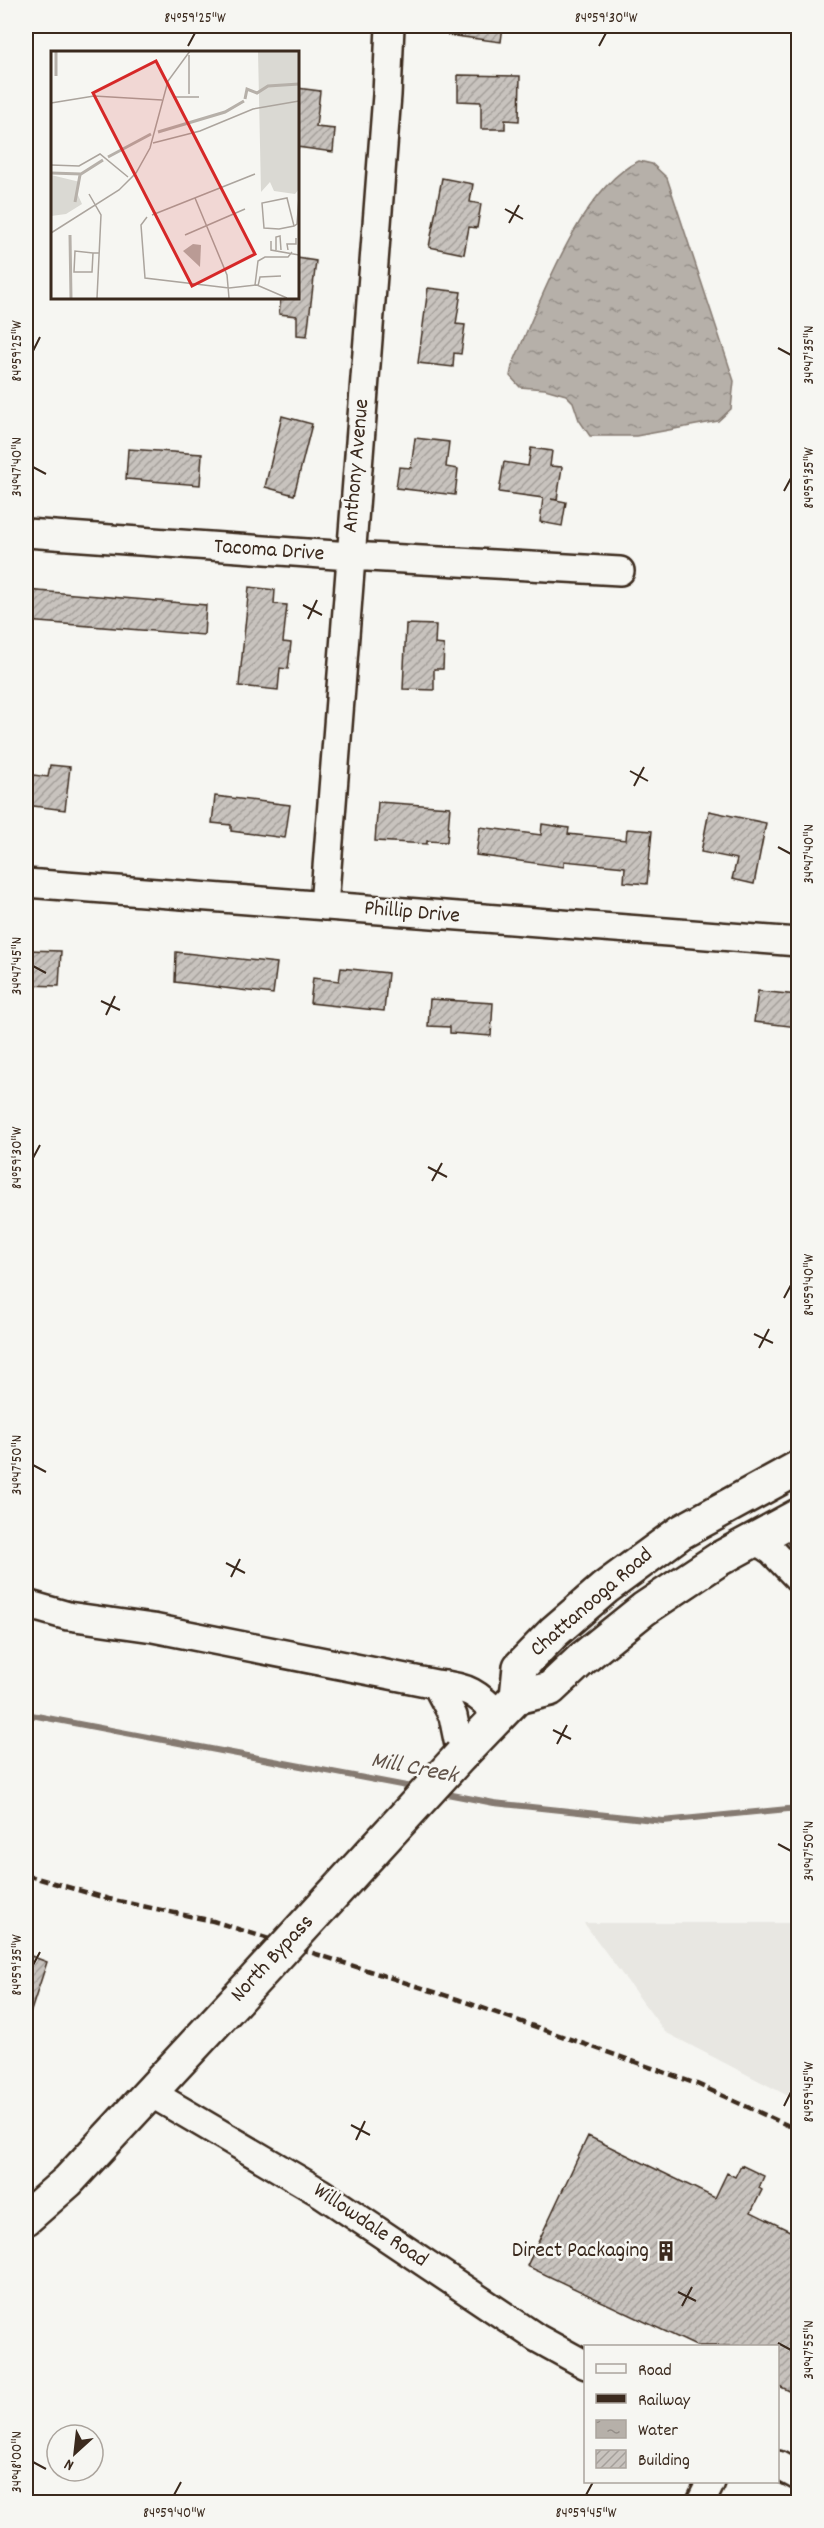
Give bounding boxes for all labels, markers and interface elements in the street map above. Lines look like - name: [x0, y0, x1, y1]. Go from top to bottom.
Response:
- text: 84°59'25"W: [164, 8, 226, 30]
- text: 84°59'30"W: [575, 8, 638, 30]
- inset map: [51, 51, 298, 298]
- text: 84°59'25"W: [7, 320, 29, 382]
- text: 34°47'35"N: [799, 326, 821, 384]
- street label: Anthony Avenue: [336, 398, 378, 534]
- text: 34°47'40"N: [7, 437, 29, 497]
- text: 84°59'35"W: [799, 447, 821, 509]
- street label: Tacoma Drive: [213, 532, 325, 570]
- text: 34°47'40"N: [799, 824, 821, 884]
- street label: Phillip Drive: [363, 893, 461, 933]
- text: 34°47'45"N: [7, 937, 29, 995]
- text: 84°59'30"W: [7, 1126, 29, 1189]
- text: 84°59'40"W: [799, 1254, 821, 1316]
- text: 34°47'50"N: [7, 1435, 29, 1495]
- street label: Chattanooga Road: [524, 1541, 660, 1665]
- water label: Mill Creek: [368, 1744, 462, 1794]
- text: 34°47'50"N: [799, 1821, 821, 1881]
- street label: North Bypass: [224, 1908, 322, 2010]
- text: 84°59'35"W: [7, 1934, 29, 1996]
- text: 84°59'45"W: [799, 2061, 821, 2122]
- street label: Willowdale Road: [306, 2176, 434, 2276]
- place label: Direct Packaging: [512, 2236, 649, 2267]
- building icon: Direct Packaging: [654, 2239, 678, 2263]
- text: 34°47'55"N: [799, 2320, 821, 2380]
- legend: [584, 2345, 779, 2483]
- text: Road: [638, 2359, 672, 2384]
- text: Railway: [638, 2389, 691, 2414]
- text: Water: [638, 2419, 678, 2444]
- north arrow: [45, 2423, 105, 2483]
- text: 34°48'00"N: [7, 2431, 29, 2493]
- text: Building: [638, 2449, 690, 2474]
- text: N: [60, 2452, 78, 2476]
- text: 84°59'40"W: [143, 2503, 205, 2525]
- text: 84°59'45"W: [556, 2503, 617, 2525]

